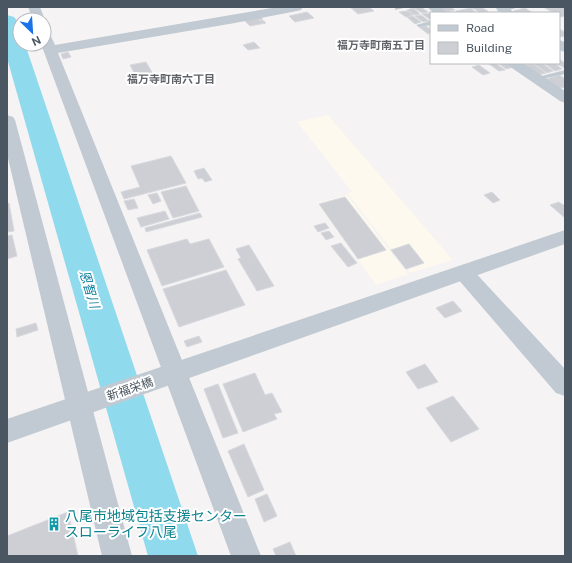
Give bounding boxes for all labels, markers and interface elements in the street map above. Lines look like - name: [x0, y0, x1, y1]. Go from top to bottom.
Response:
- north arrow: [12, 12, 52, 52]
- legend: [430, 12, 560, 64]
- text: Road: [466, 21, 494, 35]
- text: N: [30, 34, 43, 48]
- district label: 福万寺町南五丁目: [337, 39, 425, 51]
- text: Building: [466, 41, 512, 55]
- district label: 福万寺町南六丁目: [127, 73, 215, 85]
- water label: 恩智川: [77, 268, 103, 312]
- street label: 新福栄橋: [105, 375, 155, 403]
- place label: 八尾市地域包括支援センター スローライフ八尾: [65, 508, 247, 540]
- building icon: 八尾市地域包括支援センター スローライフ八尾: [46, 516, 62, 532]

